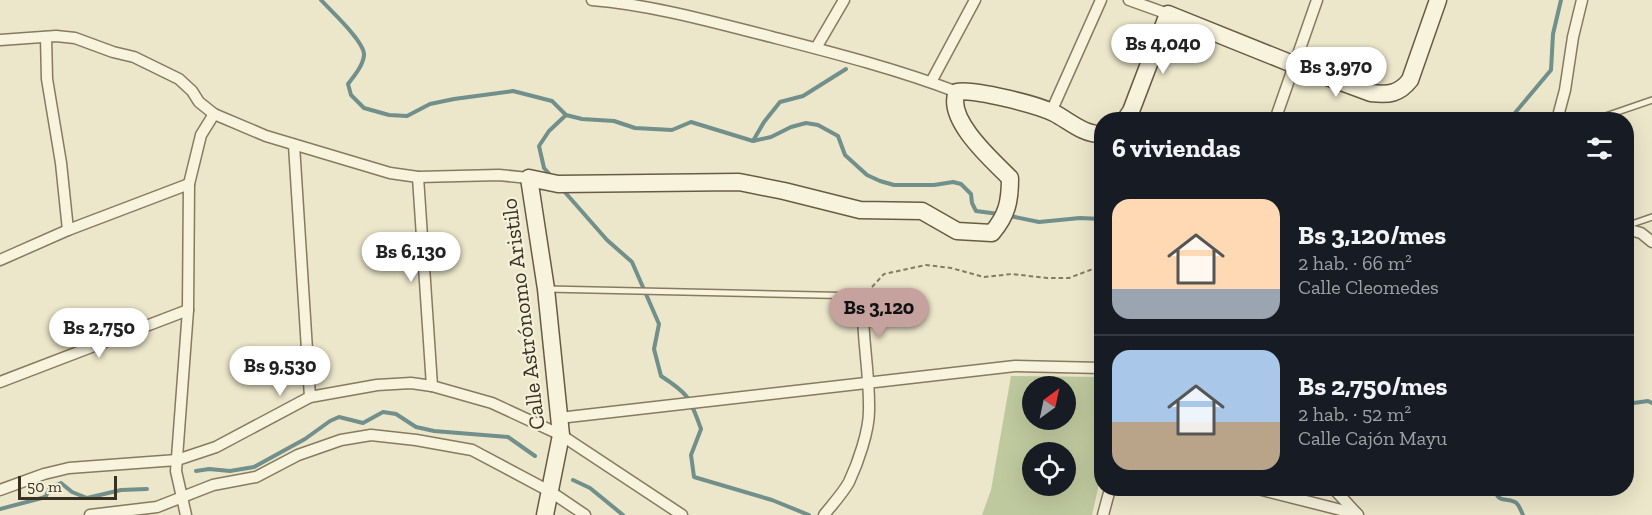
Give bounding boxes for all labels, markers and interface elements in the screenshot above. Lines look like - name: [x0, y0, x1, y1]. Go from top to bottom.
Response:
- pin: Bs 4,040: [1101, 24, 1225, 75]
- text: Bs 4,040: [1125, 31, 1201, 55]
- pin: Bs 3,970: [1274, 47, 1398, 98]
- text: Bs 3,970: [1300, 54, 1372, 78]
- text: 6 viviendas: [1112, 132, 1241, 164]
- icon: filters: [1583, 132, 1616, 165]
- street label: Calle Astrónomo Aristilo: [495, 197, 551, 431]
- text: Bs 3,120/mes: [1298, 219, 1446, 251]
- icon: home: [1160, 223, 1232, 295]
- pin: Bs 6,130: [349, 232, 473, 283]
- text: Bs 6,130: [376, 239, 446, 263]
- text: 2 hab. · 66 m²: [1298, 251, 1412, 275]
- text: Calle Cleomedes: [1298, 275, 1439, 299]
- pin: Bs 3,120: [817, 288, 941, 339]
- text: Bs 3,120: [844, 295, 914, 319]
- pin: Bs 2,750: [37, 308, 161, 359]
- text: Bs 2,750: [63, 315, 135, 339]
- pin: Bs 9,530: [218, 346, 342, 397]
- text: Bs 9,530: [243, 353, 317, 377]
- text: Bs 2,750/mes: [1298, 370, 1447, 402]
- icon: home: [1160, 374, 1232, 446]
- north arrow: [1022, 376, 1076, 430]
- map controls: [1022, 376, 1076, 496]
- text: 2 hab. · 52 m²: [1298, 402, 1411, 426]
- text: Calle Cajón Mayu: [1298, 426, 1447, 450]
- button: locate: [1022, 442, 1076, 496]
- scale bar: [18, 473, 117, 500]
- text: 50 m: [27, 477, 62, 496]

